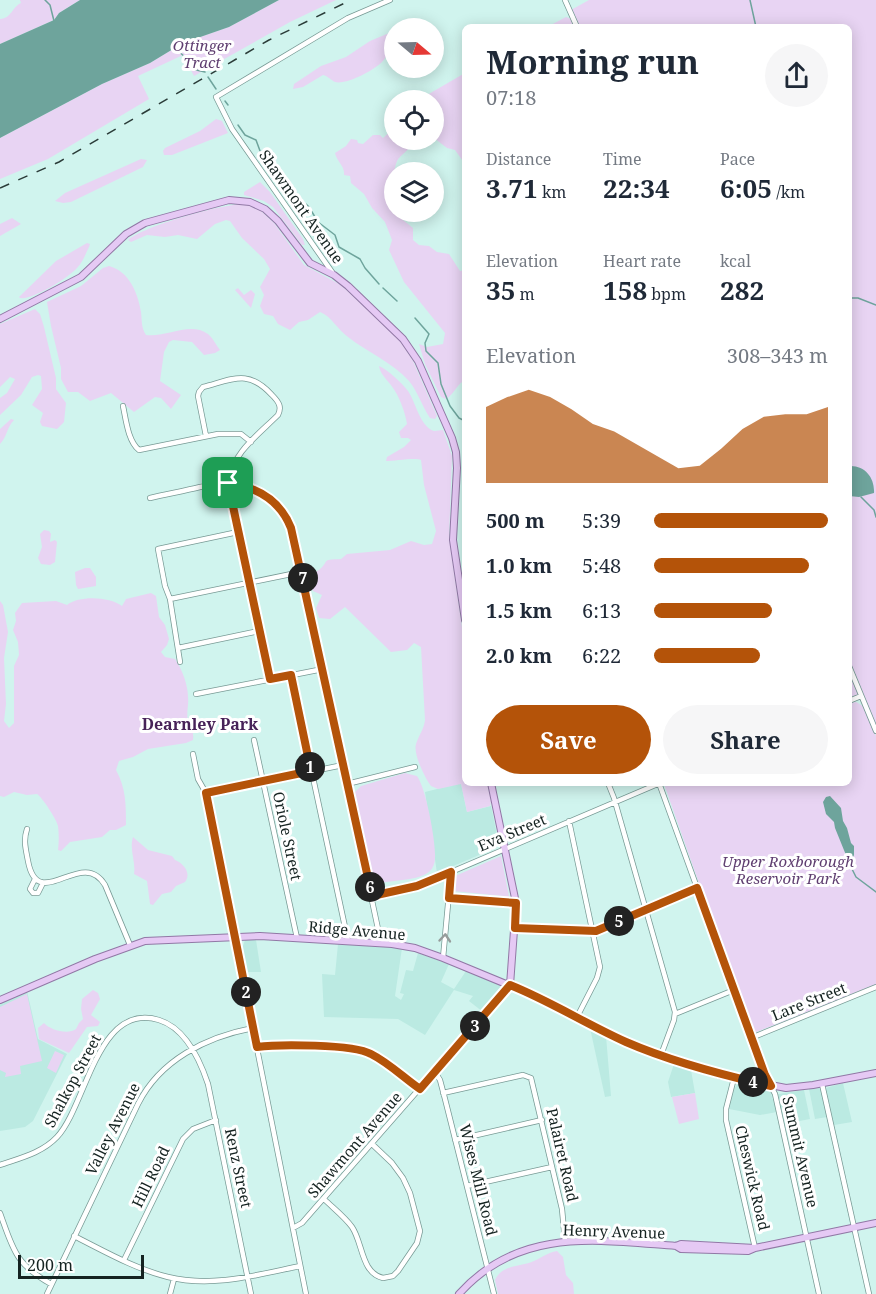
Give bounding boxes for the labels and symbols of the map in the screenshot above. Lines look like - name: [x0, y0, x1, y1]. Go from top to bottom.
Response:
- north arrow: [384, 18, 444, 78]
- park label: Ottinger Tract: [173, 35, 232, 72]
- street label: Shawmont Avenue: [255, 146, 349, 267]
- pin: [202, 457, 253, 508]
- pin: 7: [288, 563, 318, 593]
- district label: Dearnley Park: [142, 713, 259, 735]
- pin: 1: [295, 752, 325, 782]
- street label: Oriole Street: [269, 790, 307, 882]
- street label: Eva Street: [474, 809, 549, 855]
- park label: Upper Roxborough Reservoir Park: [722, 851, 854, 888]
- pin: 6: [355, 872, 385, 902]
- pin: 5: [604, 906, 634, 936]
- street label: Ridge Avenue: [308, 916, 407, 944]
- one-way arrow: [439, 933, 452, 942]
- pin: 2: [231, 977, 261, 1007]
- street label: Lare Street: [768, 977, 849, 1025]
- pin: 3: [460, 1011, 490, 1041]
- street label: Shalkop Street: [39, 1030, 105, 1131]
- pin: 4: [738, 1067, 768, 1097]
- street label: Valley Avenue: [80, 1079, 144, 1178]
- street label: Shawmont Avenue: [303, 1087, 406, 1202]
- street label: Summit Avenue: [778, 1094, 823, 1209]
- street label: Palairet Road: [542, 1106, 583, 1204]
- street label: Wises Mill Road: [455, 1122, 502, 1238]
- street label: Cheswick Road: [731, 1123, 775, 1232]
- street label: Renz Street: [221, 1126, 257, 1209]
- street label: Hill Road: [127, 1142, 174, 1211]
- street label: Henry Avenue: [562, 1219, 666, 1243]
- scale bar: [18, 1252, 144, 1280]

